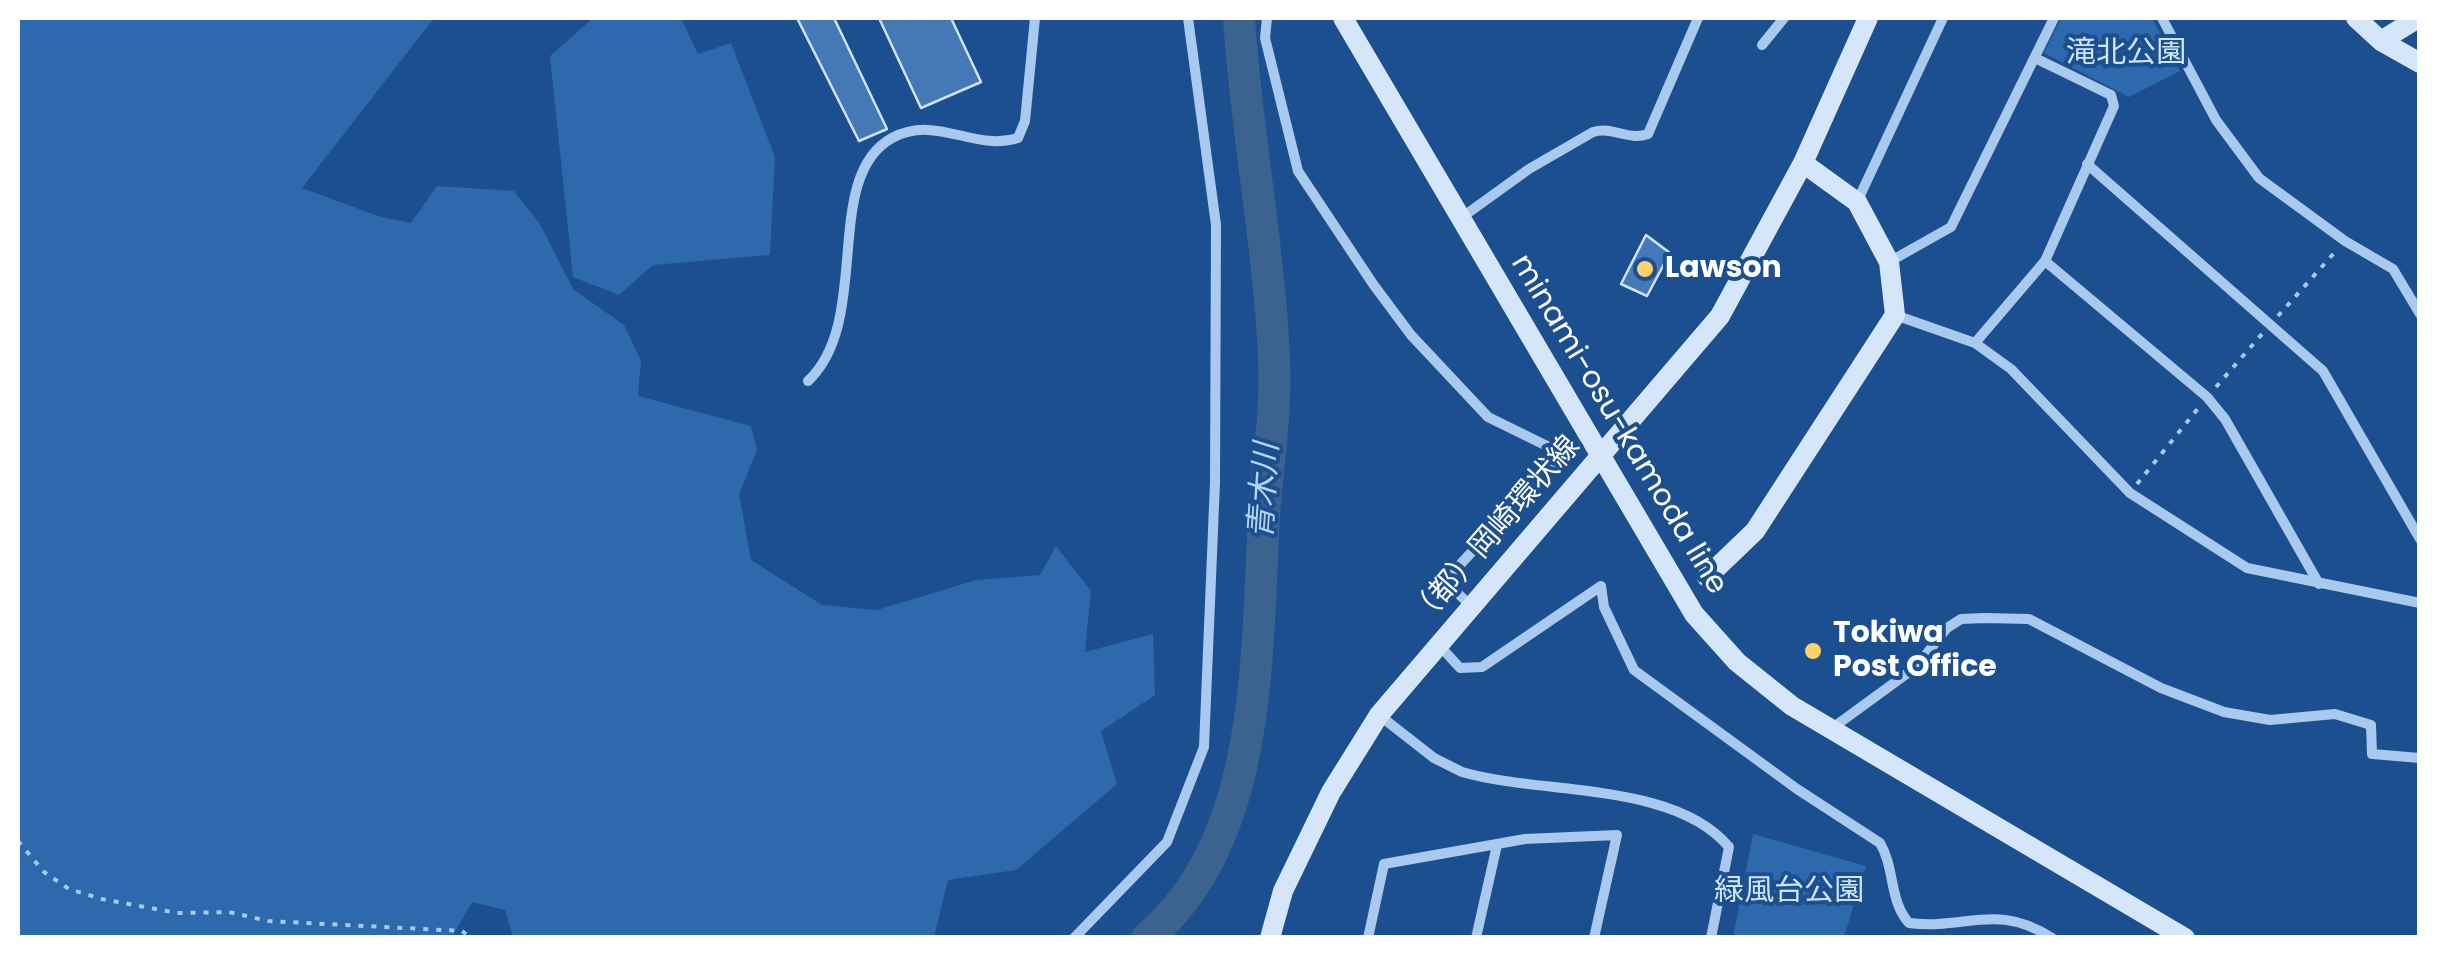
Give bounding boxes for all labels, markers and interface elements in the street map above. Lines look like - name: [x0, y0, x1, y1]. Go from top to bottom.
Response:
- park label: 滝北公園: [2066, 36, 2186, 72]
- street label: minami-osu-kamoda line: [1502, 249, 1734, 601]
- place label: Lawson: [1665, 251, 1782, 287]
- marker: Lawson: [1634, 258, 1656, 280]
- street label: （都）岡崎環状線: [1404, 430, 1588, 634]
- water label: 青木川: [1243, 442, 1289, 540]
- place label: Tokiwa Post Office: [1833, 616, 1997, 686]
- marker: Tokiwa Post Office: [1802, 640, 1824, 662]
- park label: 緑風台公園: [1714, 874, 1864, 910]

